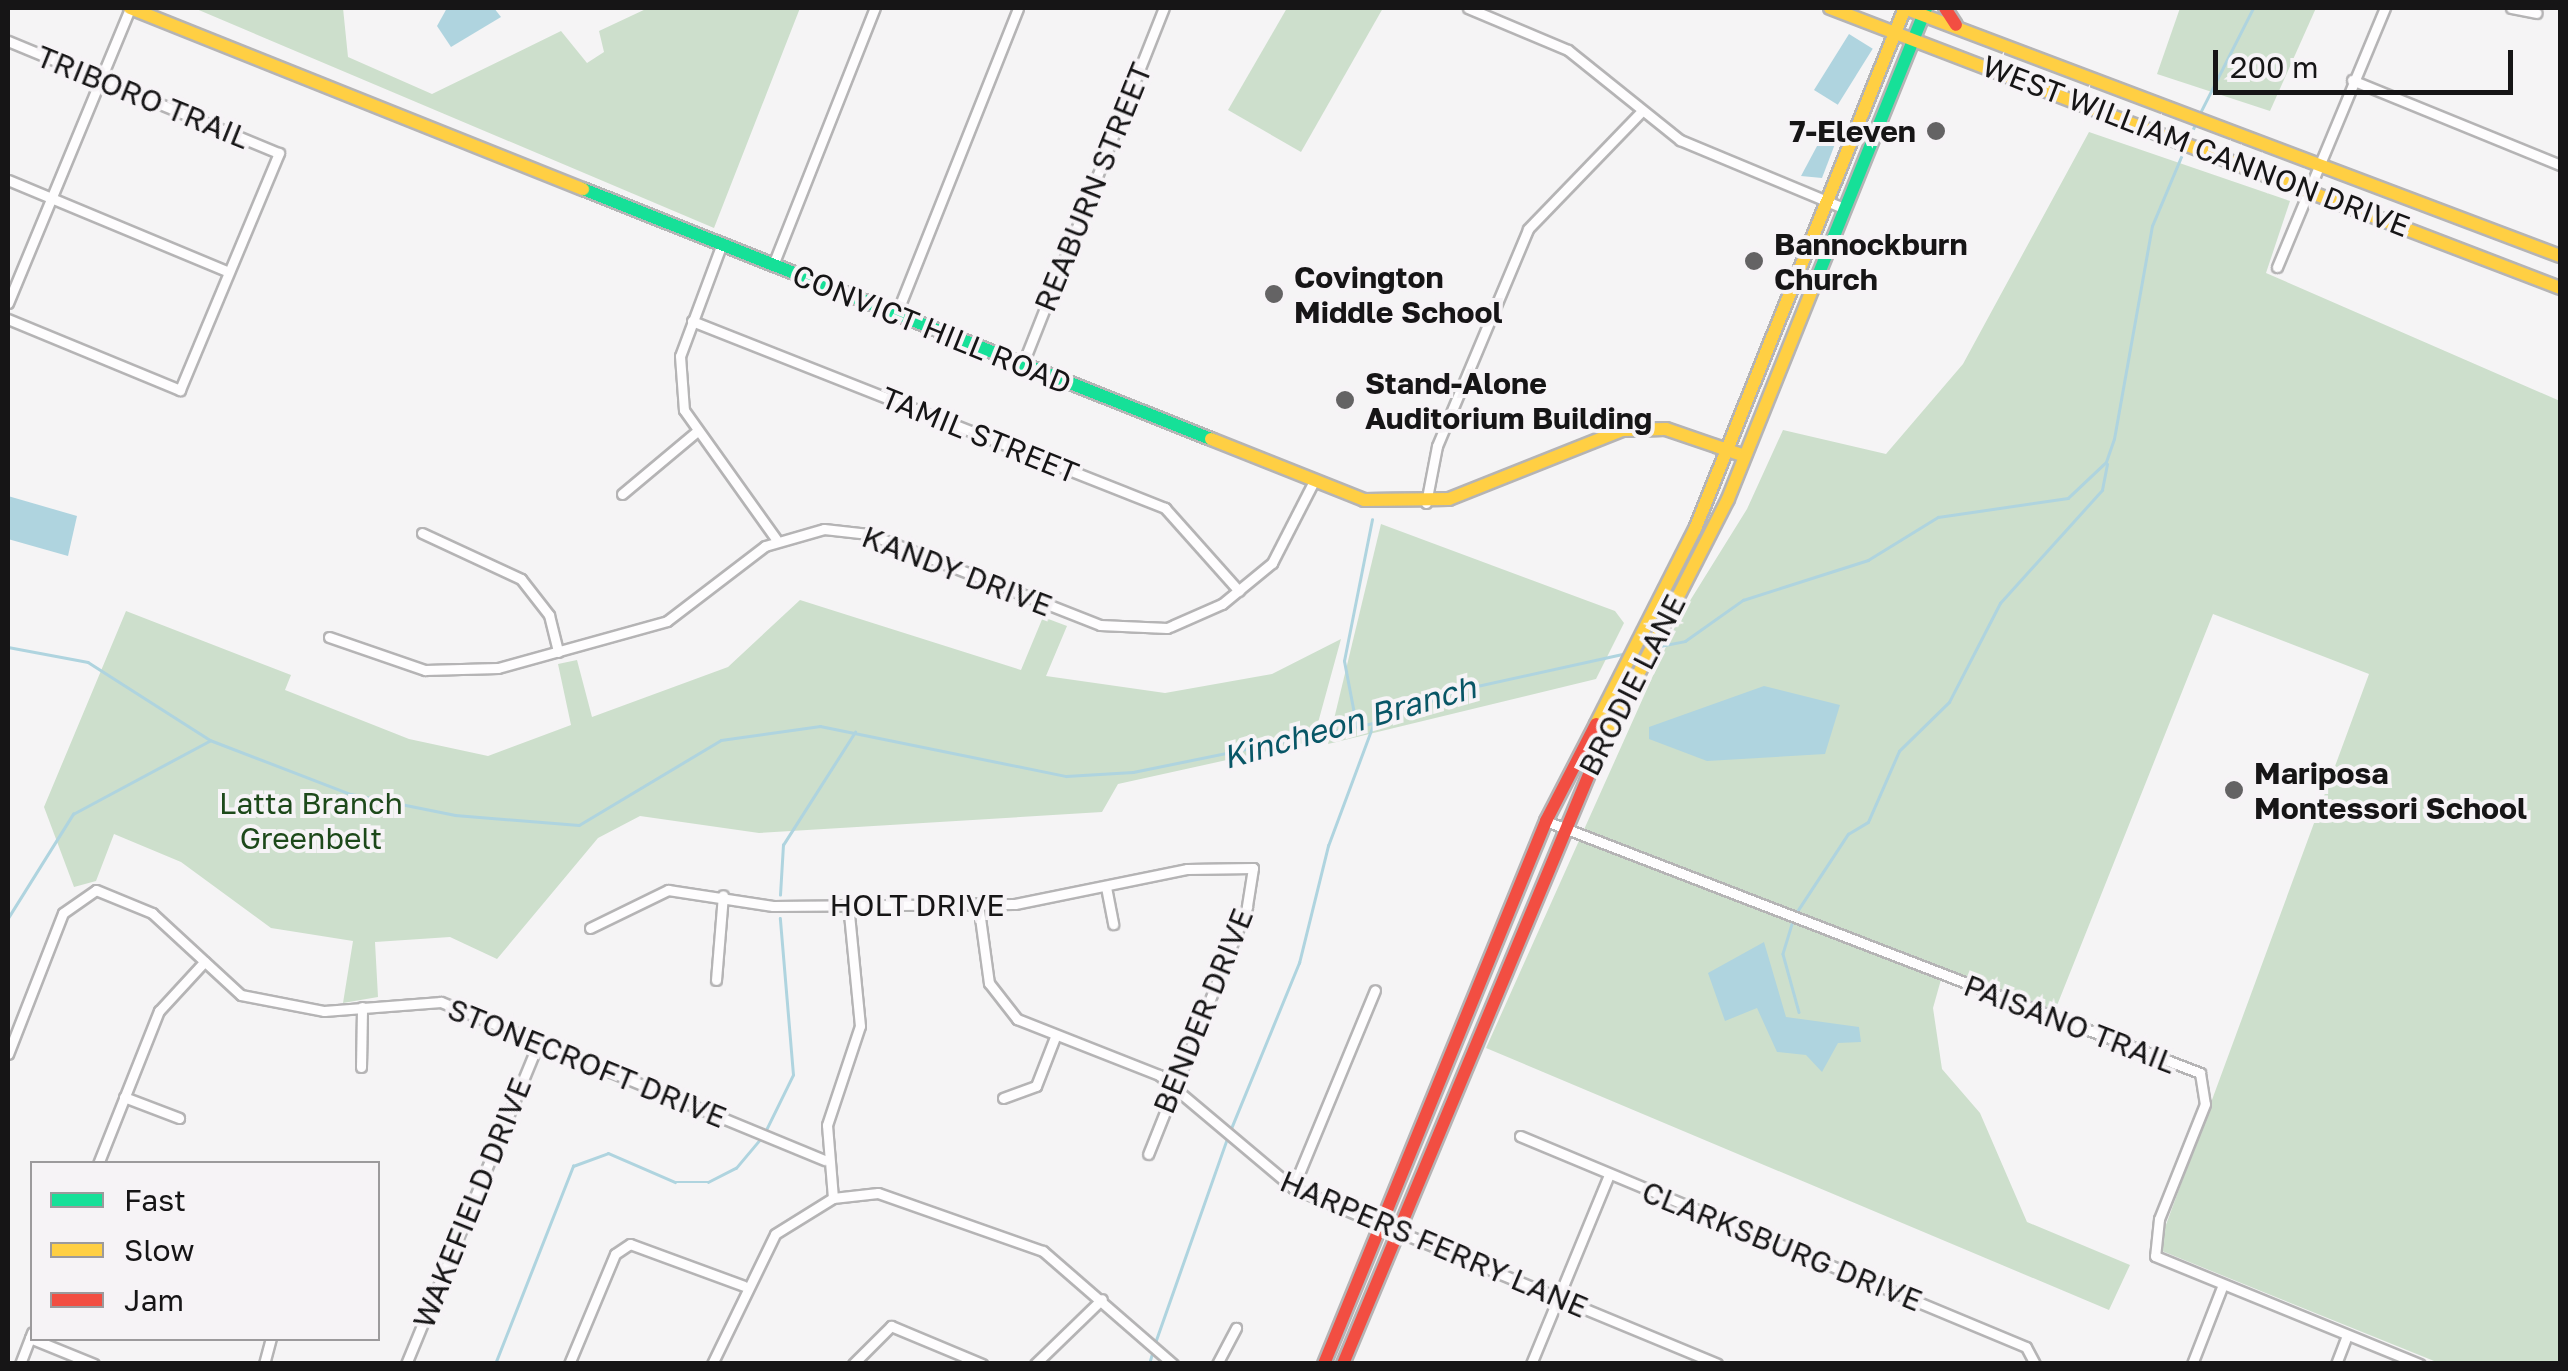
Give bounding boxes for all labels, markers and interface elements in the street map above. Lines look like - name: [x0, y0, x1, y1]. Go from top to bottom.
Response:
- scale bar: [2218, 30, 2518, 92]
- street label: TRIBORO TRAIL: [31, 38, 255, 156]
- street label: WEST WILLIAM CANNON DRIVE: [1977, 48, 2415, 244]
- text: 200 m: [2230, 49, 2319, 85]
- street label: REABURN STREET: [1027, 57, 1159, 317]
- place label: 7-Eleven: [1789, 113, 1916, 149]
- marker: 7-Eleven: [1925, 120, 1947, 142]
- place label: Bannockburn Church: [1774, 226, 1968, 296]
- marker: Bannockburn Church: [1743, 250, 1765, 272]
- street label: CONVICT HILL ROAD: [787, 257, 1077, 401]
- place label: Covington Middle School: [1294, 259, 1502, 330]
- marker: Covington Middle School: [1263, 283, 1285, 305]
- place label: Stand-Alone Auditorium Building: [1365, 365, 1652, 436]
- street label: TAMIL STREET: [876, 379, 1084, 491]
- marker: Stand-Alone Auditorium Building: [1334, 389, 1356, 411]
- street label: KANDY DRIVE: [857, 518, 1057, 624]
- street label: BRODIE LANE: [1571, 589, 1693, 781]
- water label: Kincheon Branch: [1218, 668, 1480, 776]
- place label: Mariposa Montessori School: [2254, 755, 2527, 826]
- marker: Mariposa Montessori School: [2223, 779, 2245, 801]
- park label: Latta Branch Greenbelt: [219, 785, 403, 856]
- street label: HOLT DRIVE: [829, 887, 1005, 923]
- street label: BENDER DRIVE: [1146, 903, 1260, 1119]
- street label: PAISANO TRAIL: [1959, 967, 2181, 1081]
- street label: STONECROFT DRIVE: [443, 991, 731, 1135]
- street label: WAKEFIELD DRIVE: [405, 1073, 539, 1333]
- legend: [30, 1161, 380, 1341]
- street label: HARPERS FERRY LANE: [1275, 1163, 1593, 1325]
- street label: CLARKSBURG DRIVE: [1637, 1173, 1927, 1319]
- text: Fast: [124, 1182, 186, 1218]
- text: Slow: [124, 1232, 195, 1268]
- text: Jam: [124, 1282, 184, 1318]

